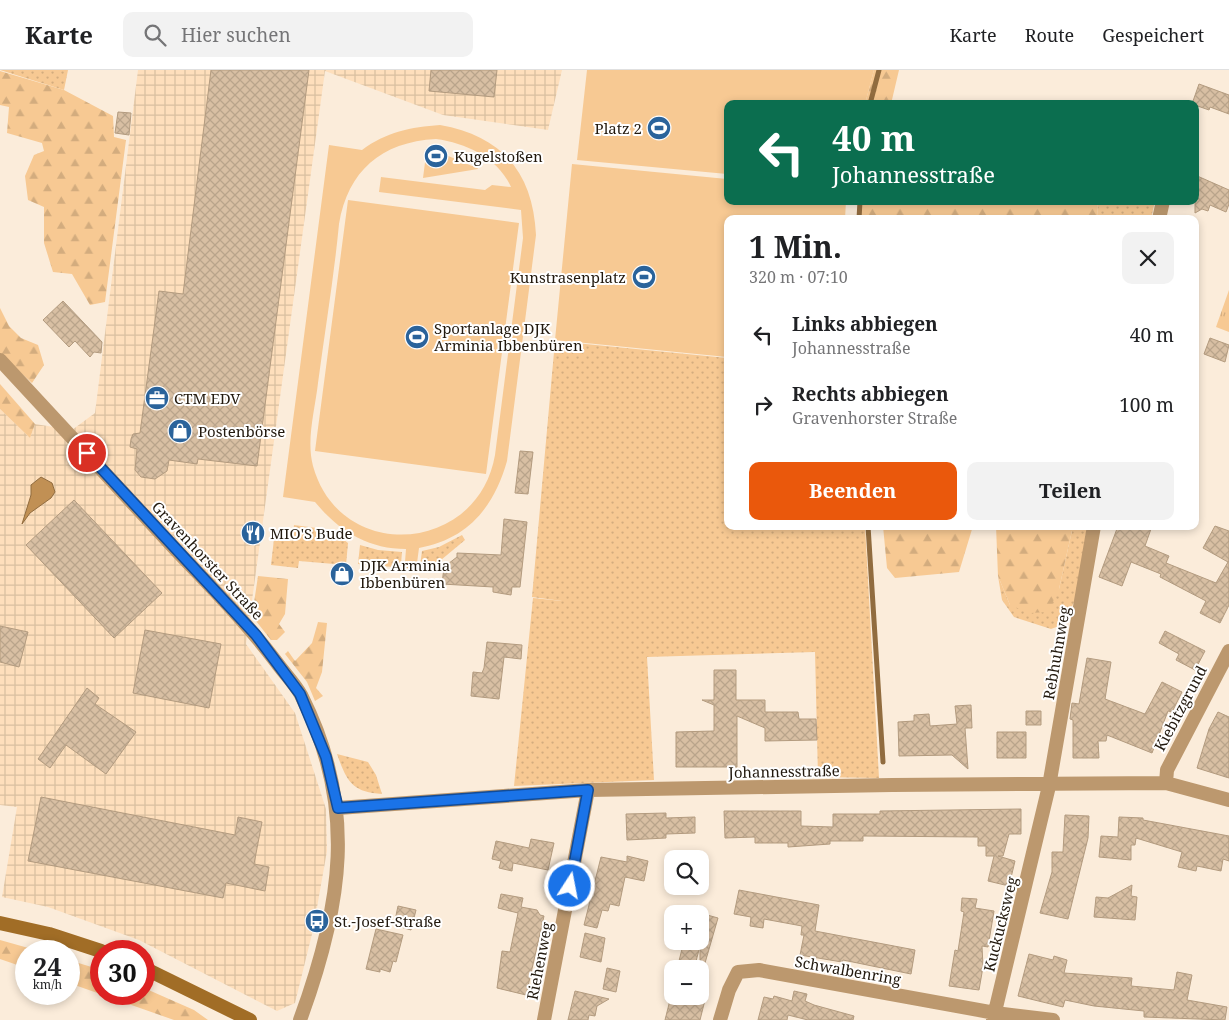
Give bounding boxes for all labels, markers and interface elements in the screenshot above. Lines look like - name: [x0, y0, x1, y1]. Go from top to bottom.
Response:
- search box: [123, 12, 473, 57]
- text: Karte: [25, 18, 93, 51]
- icon: search: [141, 21, 169, 49]
- text: Hier suchen: [181, 22, 291, 48]
- text: Karte: [949, 23, 997, 47]
- text: Route: [1025, 23, 1074, 47]
- text: Gespeichert: [1102, 23, 1204, 47]
- text: 40 m: [832, 114, 915, 161]
- sports icon: Platz 2: [646, 115, 672, 141]
- place label: Platz 2: [595, 118, 642, 138]
- icon: left: [749, 120, 814, 185]
- sports icon: Kugelstoßen: [423, 143, 449, 169]
- place label: Kugelstoßen: [454, 146, 543, 166]
- text: Johannesstraße: [832, 159, 995, 189]
- text: 1 Min.: [749, 226, 842, 267]
- button: close: [1122, 232, 1174, 284]
- sports icon: Kunstrasenplatz: [631, 264, 657, 290]
- text: 320 m · 07:10: [749, 266, 848, 288]
- place label: Kunstrasenplatz: [510, 267, 626, 287]
- text: Links abbiegen: [792, 311, 938, 337]
- place label: Sportanlage DJK Arminia Ibbenbüren: [434, 318, 583, 355]
- icon: left: [749, 321, 777, 349]
- text: 40 m: [1130, 322, 1174, 348]
- sports icon: Sportanlage DJK Arminia Ibbenbüren: [404, 324, 430, 350]
- text: Johannesstraße: [792, 337, 911, 359]
- text: Rechts abbiegen: [792, 381, 949, 407]
- office icon: CTM EDV: [144, 385, 170, 411]
- place label: CTM EDV: [174, 388, 241, 408]
- icon: right: [749, 391, 777, 419]
- text: 100 m: [1119, 392, 1174, 418]
- text: Gravenhorster Straße: [792, 407, 957, 429]
- shop icon: Postenbörse: [167, 418, 193, 444]
- place label: Postenbörse: [198, 421, 285, 441]
- pin: [66, 432, 108, 474]
- icon: arrive: [73, 439, 101, 467]
- button: Beenden: [749, 462, 957, 520]
- button: Teilen: [967, 462, 1174, 520]
- street label: Gravenhorster Straße: [148, 497, 268, 623]
- restaurant icon: MIO'S Bude: [240, 520, 266, 546]
- place label: MIO'S Bude: [270, 523, 353, 543]
- place label: DJK Arminia Ibbenbüren: [360, 555, 450, 592]
- shop icon: DJK Arminia Ibbenbüren: [329, 561, 355, 587]
- street label: Rebhuhnweg: [1038, 605, 1074, 701]
- street label: Kiebitzgrund: [1149, 662, 1211, 754]
- street label: Johannesstraße: [727, 760, 840, 782]
- map controls: [664, 850, 709, 1005]
- button: search: [664, 850, 709, 895]
- position arrow: [543, 859, 595, 911]
- street label: Kuckucksweg: [979, 874, 1021, 974]
- button: +: [664, 905, 709, 950]
- bus stop icon: St.-Josef-Straße: [304, 908, 330, 934]
- place label: St.-Josef-Straße: [334, 911, 441, 931]
- street label: Riehenweg: [522, 920, 556, 1002]
- speed limit sign: 30: [90, 940, 155, 1005]
- text: 24: [33, 949, 62, 983]
- street label: Schwalbenring: [793, 951, 903, 989]
- button: −: [664, 960, 709, 1005]
- text: km/h: [33, 976, 62, 993]

